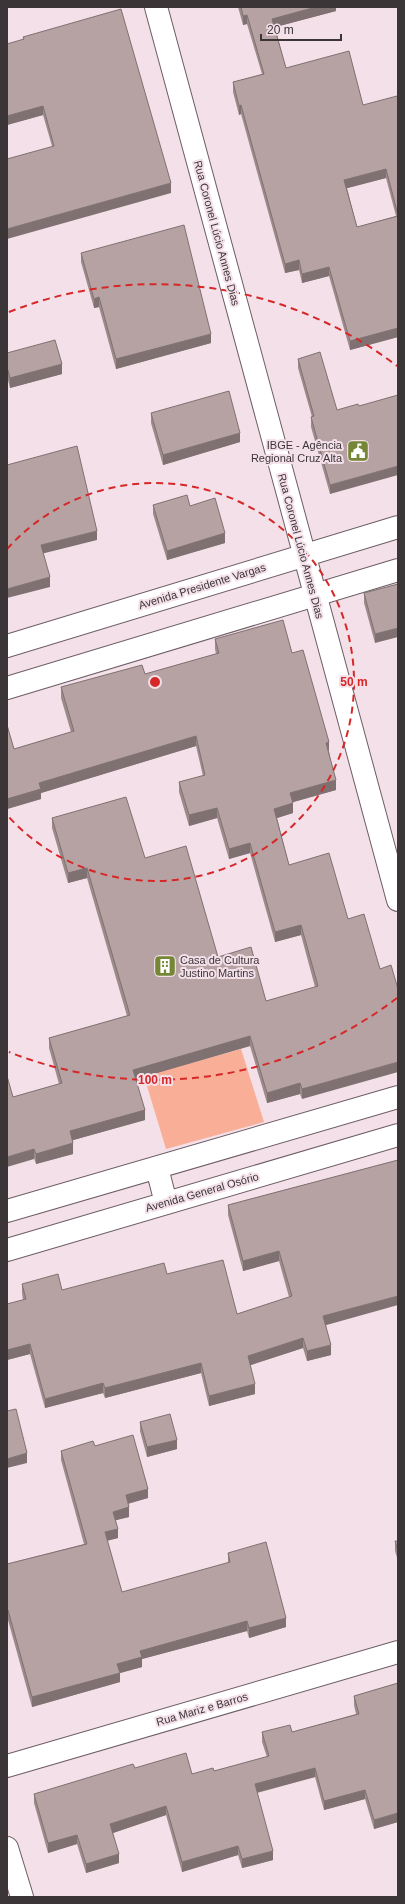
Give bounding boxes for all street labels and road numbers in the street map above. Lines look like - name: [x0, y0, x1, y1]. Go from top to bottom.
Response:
- street label: Rua Coronel Lúcio Annes Dias: [192, 159, 242, 307]
- street label: Rua Coronel Lúcio Annes Dias: [276, 472, 326, 620]
- street label: Avenida Presidente Vargas: [137, 561, 267, 611]
- street label: Avenida General Osório: [144, 1170, 260, 1214]
- street label: Rua Mariz e Barros: [155, 1690, 250, 1728]

